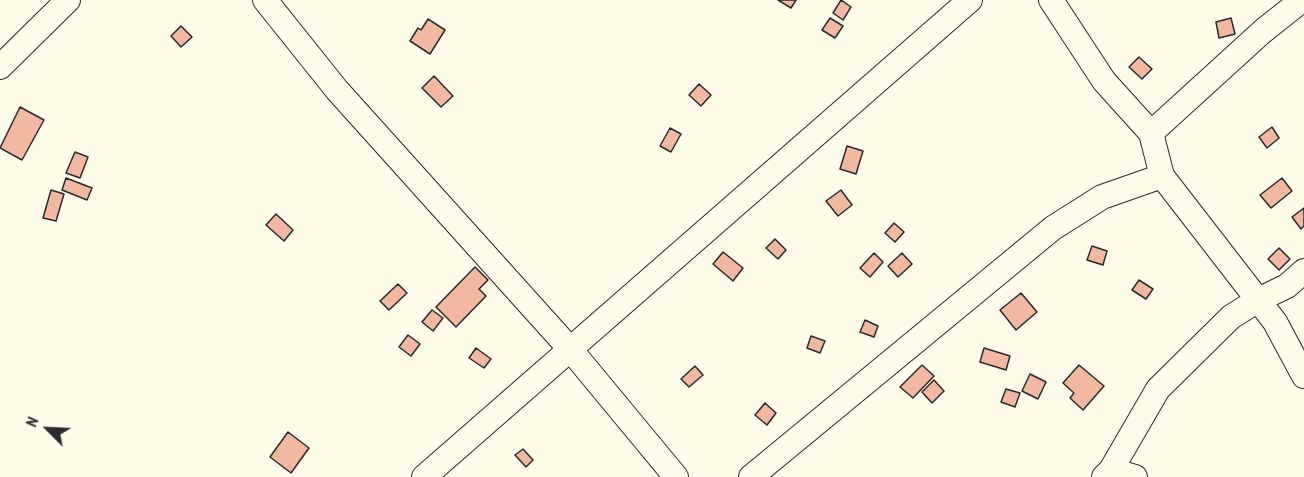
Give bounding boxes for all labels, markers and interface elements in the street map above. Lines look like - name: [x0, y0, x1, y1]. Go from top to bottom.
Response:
- north arrow: [18, 399, 78, 459]
- text: N: [21, 414, 42, 430]

